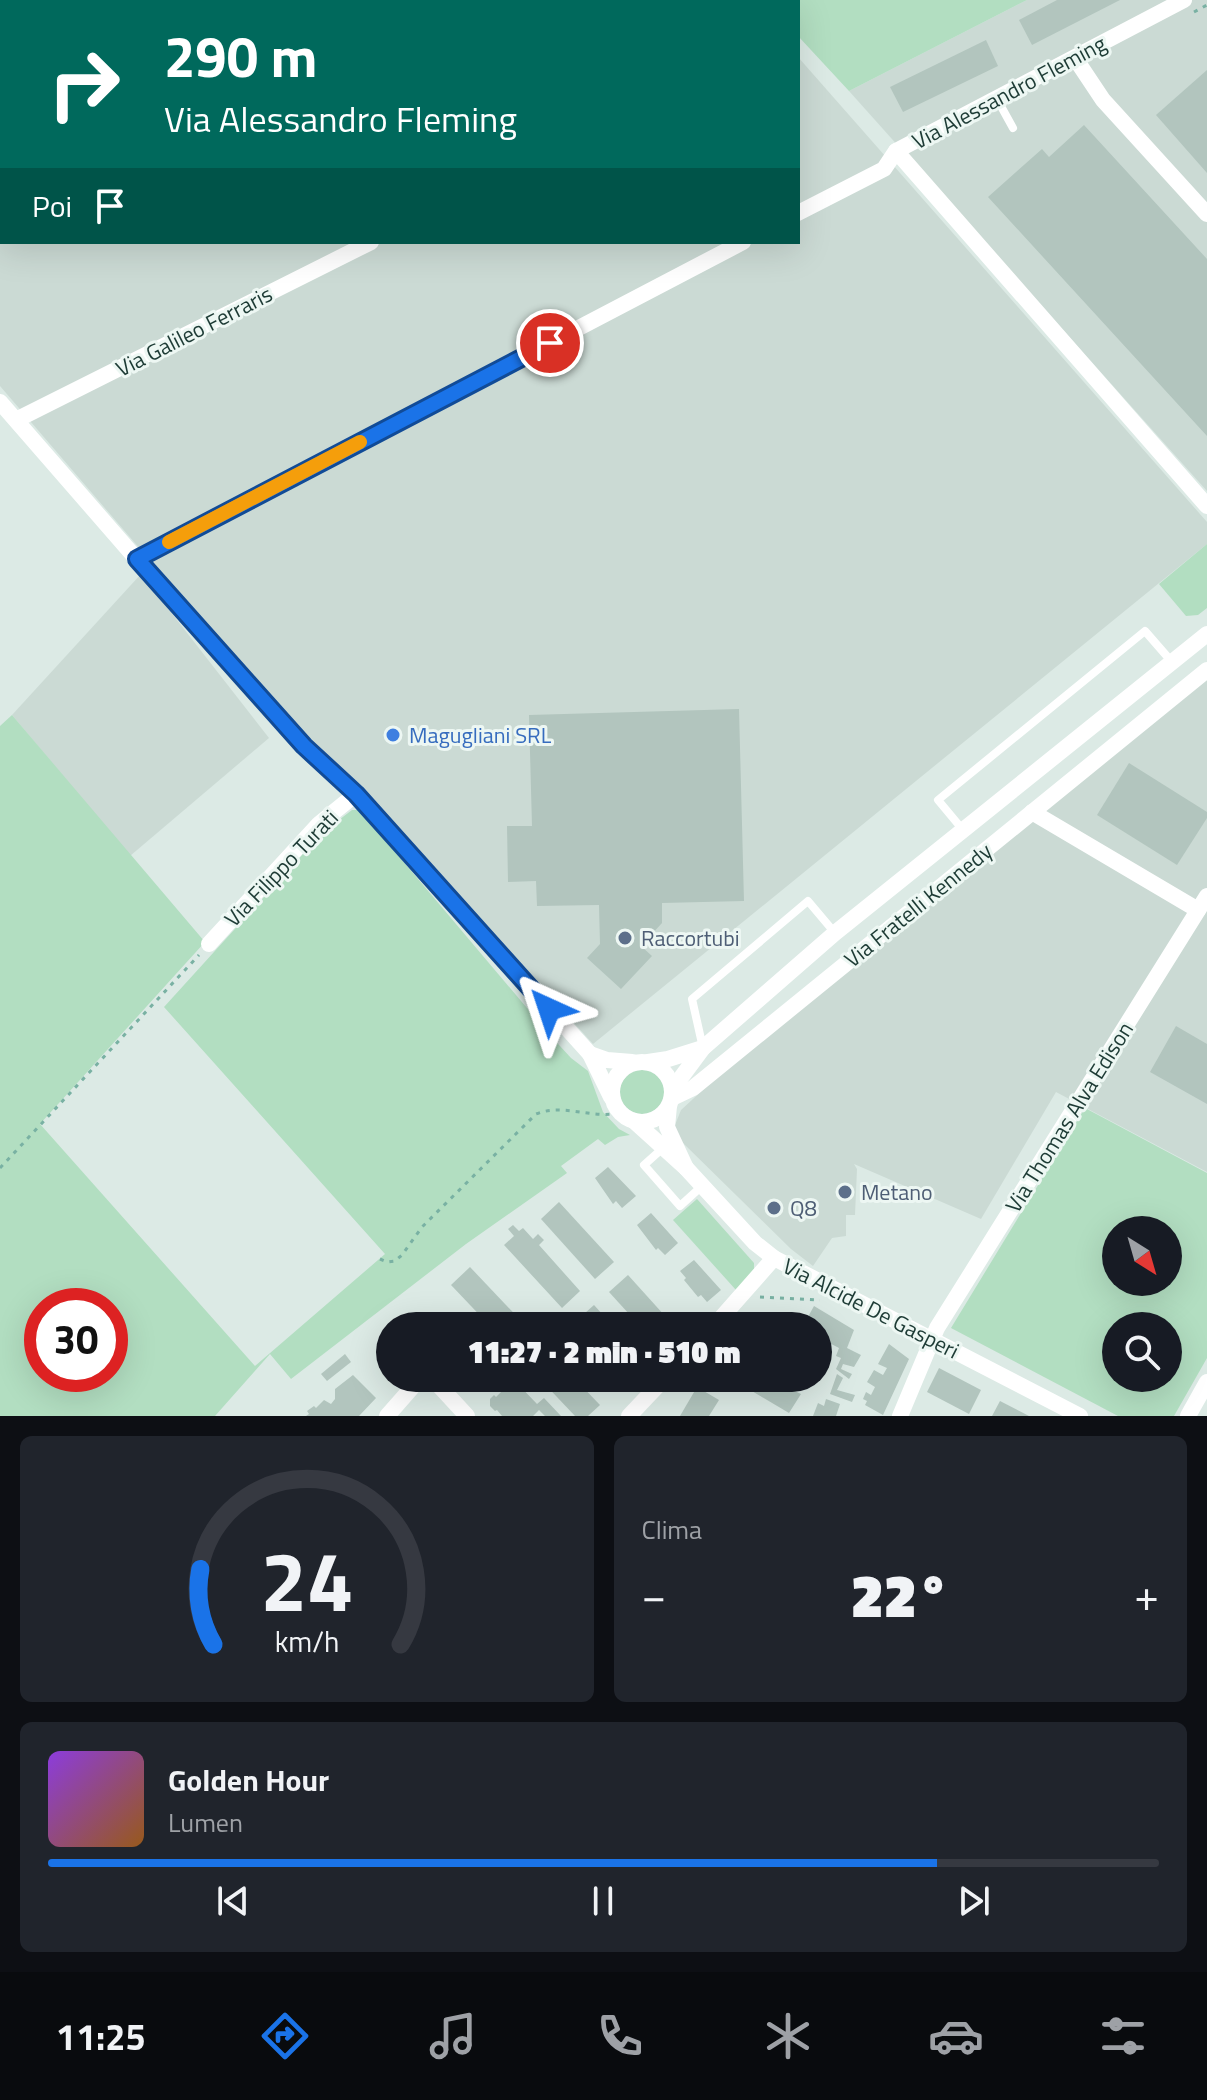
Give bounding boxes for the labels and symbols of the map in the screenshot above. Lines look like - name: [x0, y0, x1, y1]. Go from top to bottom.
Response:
- street label: Via Alessandro Fleming: [906, 26, 1112, 158]
- street label: Via Galileo Ferraris: [110, 277, 278, 385]
- pin: [516, 309, 584, 377]
- place label: Magugliani SRL: [409, 718, 552, 752]
- marker: Magugliani SRL: [384, 726, 402, 744]
- street label: Via Filippo Turati: [216, 802, 346, 934]
- street label: Via Fratelli Kennedy: [837, 834, 1000, 976]
- place label: Raccortubi: [641, 921, 740, 955]
- marker: Raccortubi: [616, 929, 634, 947]
- position arrow: [507, 967, 591, 1051]
- street label: Via Thomas Alva Edison: [996, 1015, 1142, 1219]
- place label: Metano: [861, 1175, 933, 1209]
- marker: Metano: [836, 1183, 854, 1201]
- place label: Q8: [790, 1191, 817, 1225]
- marker: Q8: [765, 1199, 783, 1217]
- north arrow: [1102, 1216, 1182, 1296]
- street label: Via Alcide De Gasperi: [777, 1249, 965, 1367]
- speed limit sign: 30: [24, 1288, 128, 1392]

